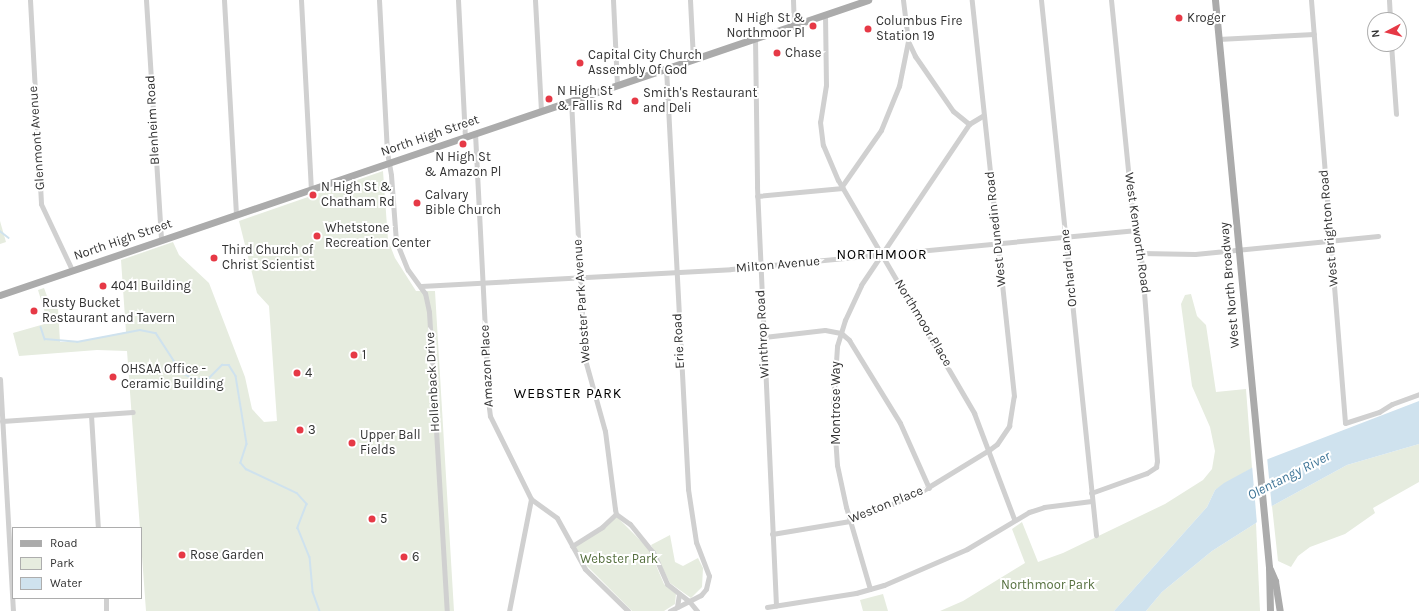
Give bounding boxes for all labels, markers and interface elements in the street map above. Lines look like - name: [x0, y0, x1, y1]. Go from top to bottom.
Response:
- place label: Kroger: [1187, 10, 1225, 26]
- place label: N High St & Northmoor Pl: [727, 11, 805, 42]
- north arrow: [1367, 12, 1407, 52]
- marker: Kroger: [1174, 13, 1184, 23]
- place label: Columbus Fire Station 19: [876, 14, 962, 45]
- marker: N High St & Northmoor Pl: [808, 21, 818, 31]
- marker: Columbus Fire Station 19: [863, 24, 873, 34]
- text: N: [1369, 29, 1383, 38]
- place label: Chase: [785, 45, 821, 61]
- place label: Capital City Church Assembly Of God: [588, 48, 702, 79]
- marker: Chase: [772, 48, 782, 58]
- marker: Capital City Church Assembly Of God: [575, 58, 585, 68]
- street label: Blenheim Road: [143, 75, 163, 165]
- place label: N High St & Fallis Rd: [557, 84, 622, 115]
- street label: Glenmont Avenue: [26, 85, 48, 191]
- place label: Smith's Restaurant and Deli: [643, 86, 757, 117]
- marker: N High St & Fallis Rd: [544, 94, 554, 104]
- marker: Smith's Restaurant and Deli: [630, 96, 640, 106]
- street label: North High Street: [379, 112, 481, 160]
- marker: N High St & Amazon Pl: [458, 139, 468, 149]
- place label: N High St & Amazon Pl: [425, 150, 501, 181]
- street label: West Brighton Road: [1316, 169, 1342, 287]
- street label: West Dunedin Road: [982, 170, 1010, 288]
- street label: West Kenworth Road: [1121, 171, 1153, 295]
- place label: N High St & Chatham Rd: [321, 180, 395, 211]
- place label: Calvary Bible Church: [425, 188, 501, 219]
- marker: N High St & Chatham Rd: [308, 190, 318, 200]
- marker: Calvary Bible Church: [412, 198, 422, 208]
- street label: North High Street: [72, 216, 174, 264]
- place label: Whetstone Recreation Center: [325, 221, 430, 252]
- street label: West North Broadway: [1217, 221, 1243, 349]
- street label: Orchard Lane: [1057, 228, 1081, 308]
- marker: Whetstone Recreation Center: [312, 231, 322, 241]
- street label: Webster Park Avenue: [570, 239, 594, 363]
- place label: Third Church of Christ Scientist: [222, 243, 315, 274]
- district label: NORTHMOOR: [836, 247, 928, 263]
- marker: Third Church of Christ Scientist: [209, 253, 219, 263]
- street label: Milton Avenue: [735, 254, 821, 276]
- street label: Northmoor Place: [891, 277, 955, 369]
- place label: 4041 Building: [111, 278, 191, 294]
- marker: 4041 Building: [98, 281, 108, 291]
- street label: Winthrop Road: [753, 289, 773, 379]
- place label: Rusty Bucket Restaurant and Tavern: [42, 296, 175, 327]
- marker: Rusty Bucket Restaurant and Tavern: [29, 306, 39, 316]
- street label: Erie Road: [670, 313, 688, 369]
- street label: Amazon Place: [477, 324, 497, 408]
- street label: Hollenback Drive: [423, 332, 443, 432]
- place label: 1: [362, 347, 366, 363]
- marker: 1: [349, 350, 359, 360]
- street label: Montrose Way: [828, 361, 844, 445]
- place label: OHSAA Office - Ceramic Building: [121, 362, 224, 393]
- place label: 4: [305, 365, 312, 381]
- marker: 4: [292, 368, 302, 378]
- marker: OHSAA Office - Ceramic Building: [108, 372, 118, 382]
- district label: WEBSTER PARK: [514, 386, 622, 402]
- place label: 3: [308, 422, 316, 438]
- marker: 3: [295, 425, 305, 435]
- place label: Upper Ball Fields: [360, 428, 421, 459]
- marker: Upper Ball Fields: [347, 438, 357, 448]
- water label: Olentangy River: [1245, 448, 1333, 504]
- street label: Weston Place: [846, 483, 926, 527]
- place label: 5: [380, 511, 387, 527]
- marker: 5: [367, 514, 377, 524]
- legend: [12, 527, 142, 599]
- text: Road: [50, 536, 78, 550]
- place label: Rose Garden: [190, 547, 264, 563]
- place label: 6: [412, 549, 419, 565]
- marker: Rose Garden: [177, 550, 187, 560]
- park label: Webster Park: [580, 551, 658, 567]
- marker: 6: [399, 552, 409, 562]
- text: Park: [50, 556, 74, 570]
- text: Water: [50, 576, 82, 590]
- park label: Northmoor Park: [1001, 577, 1095, 593]

